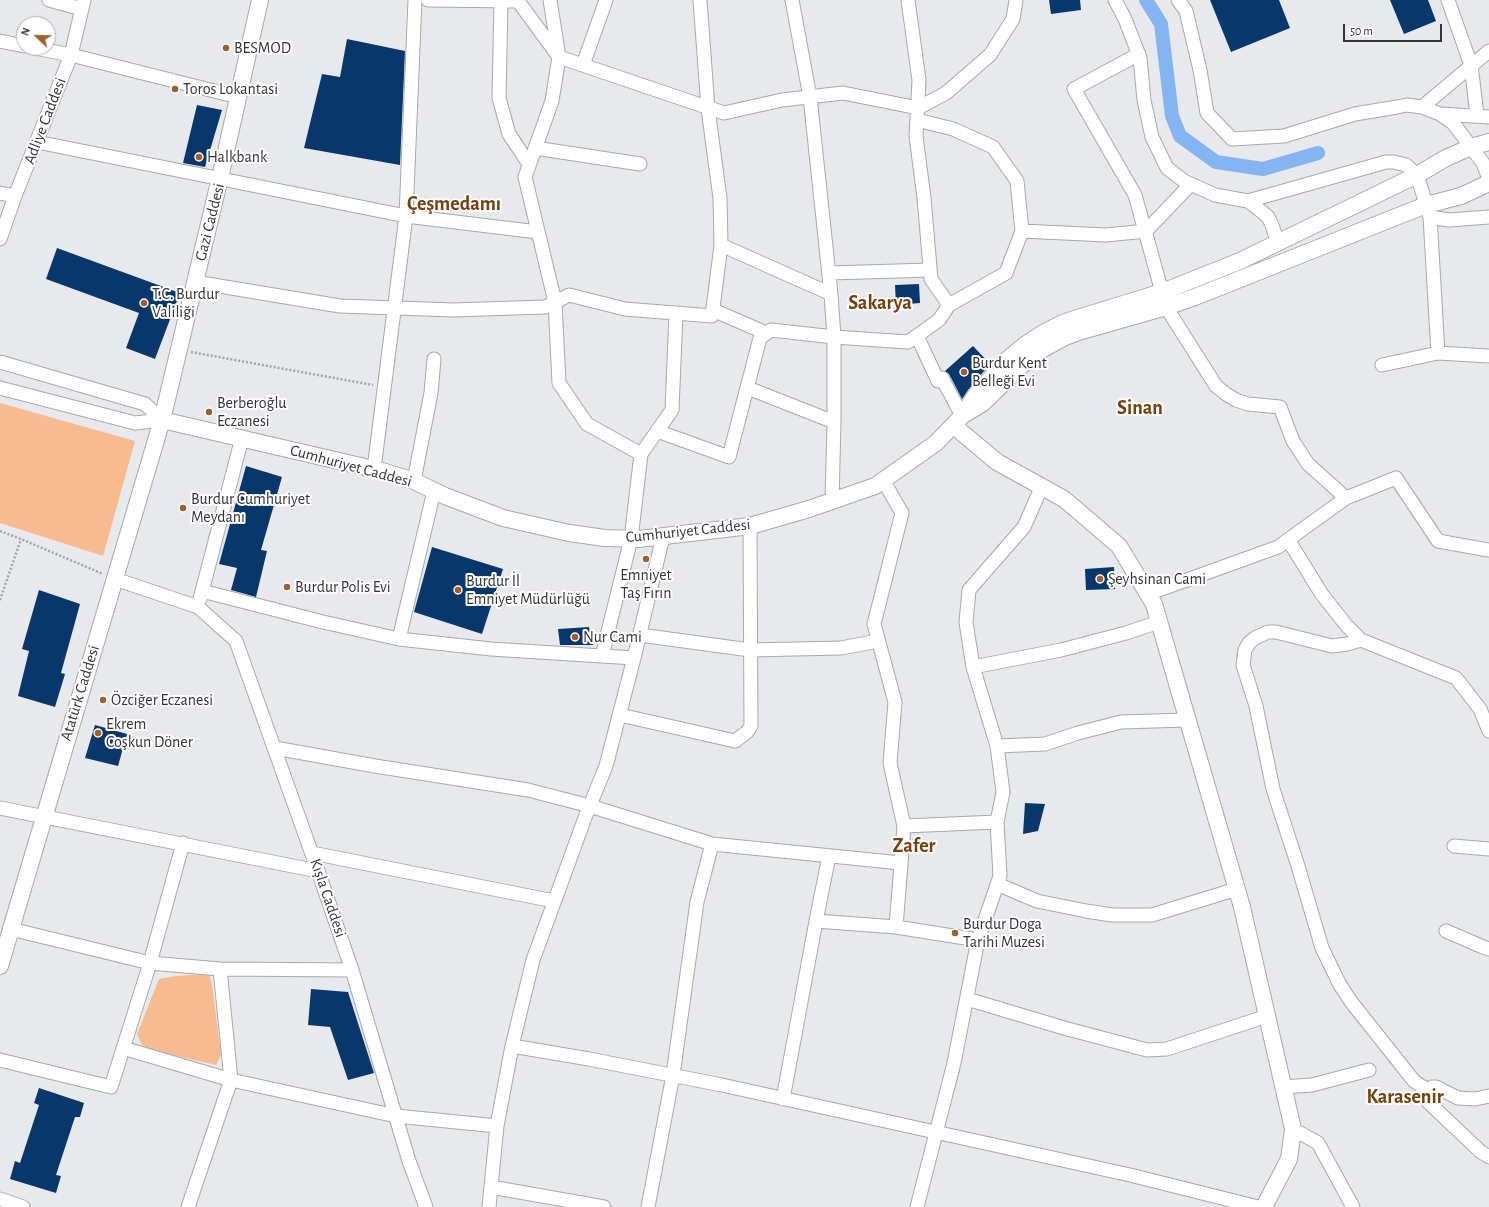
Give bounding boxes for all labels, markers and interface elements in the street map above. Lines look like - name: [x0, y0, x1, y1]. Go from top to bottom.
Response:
- north arrow: [16, 16, 56, 56]
- scale bar: [1345, 16, 1444, 42]
- text: 50 m: [1350, 25, 1373, 37]
- text: N: [19, 26, 32, 37]
- place label: BESMOD: [234, 38, 291, 58]
- marker: BESMOD: [221, 43, 231, 53]
- street label: Adliye Caddesi: [20, 75, 70, 167]
- place label: Toros Lokantasi: [183, 79, 278, 99]
- marker: Toros Lokantasi: [170, 84, 180, 94]
- place label: Halkbank: [207, 147, 267, 167]
- marker: Halkbank: [194, 152, 204, 162]
- street label: Gazi Caddesi: [191, 181, 229, 263]
- district label: Çeşmedamı: [407, 192, 501, 216]
- place label: T.C. Burdur Valiliği: [152, 284, 219, 322]
- district label: Sakarya: [848, 291, 912, 315]
- marker: T.C. Burdur Valiliği: [139, 298, 149, 308]
- place label: Burdur Kent Belleği Evi: [972, 353, 1047, 391]
- marker: Burdur Kent Belleği Evi: [959, 367, 969, 377]
- place label: Berberoğlu Eczanesi: [217, 393, 287, 431]
- district label: Sinan: [1117, 396, 1163, 420]
- marker: Berberoğlu Eczanesi: [204, 407, 214, 417]
- street label: Cumhuriyet Caddesi: [288, 440, 414, 492]
- place label: Burdur Cumhuriyet Meydanı: [191, 489, 310, 527]
- marker: Burdur Cumhuriyet Meydanı: [178, 503, 188, 513]
- street label: Cumhuriyet Caddesi: [625, 515, 751, 547]
- marker: Emniyet Taş Fırın: [641, 554, 651, 564]
- place label: Emniyet Taş Fırın: [620, 565, 672, 603]
- place label: Şeyhsinan Cami: [1108, 569, 1206, 589]
- place label: Burdur İl Emniyet Müdürlüğü: [466, 571, 590, 609]
- marker: Şeyhsinan Cami: [1095, 574, 1105, 584]
- place label: Burdur Polis Evi: [295, 577, 391, 597]
- marker: Burdur Polis Evi: [282, 582, 292, 592]
- marker: Burdur İl Emniyet Müdürlüğü: [453, 585, 463, 595]
- place label: Nur Cami: [583, 627, 642, 647]
- marker: Nur Cami: [570, 632, 580, 642]
- street label: Atatürk Caddesi: [56, 643, 104, 743]
- place label: Özciğer Eczanesi: [111, 690, 213, 710]
- marker: Özciğer Eczanesi: [98, 695, 108, 705]
- place label: Ekrem Coşkun Döner: [106, 714, 193, 752]
- marker: Ekrem Coşkun Döner: [93, 728, 103, 738]
- district label: Zafer: [892, 834, 936, 858]
- street label: Kışla Caddesi: [306, 856, 350, 940]
- place label: Burdur Doga Tarihi Muzesi: [963, 914, 1045, 952]
- marker: Burdur Doga Tarihi Muzesi: [950, 928, 960, 938]
- district label: Karasenir: [1366, 1085, 1444, 1109]

